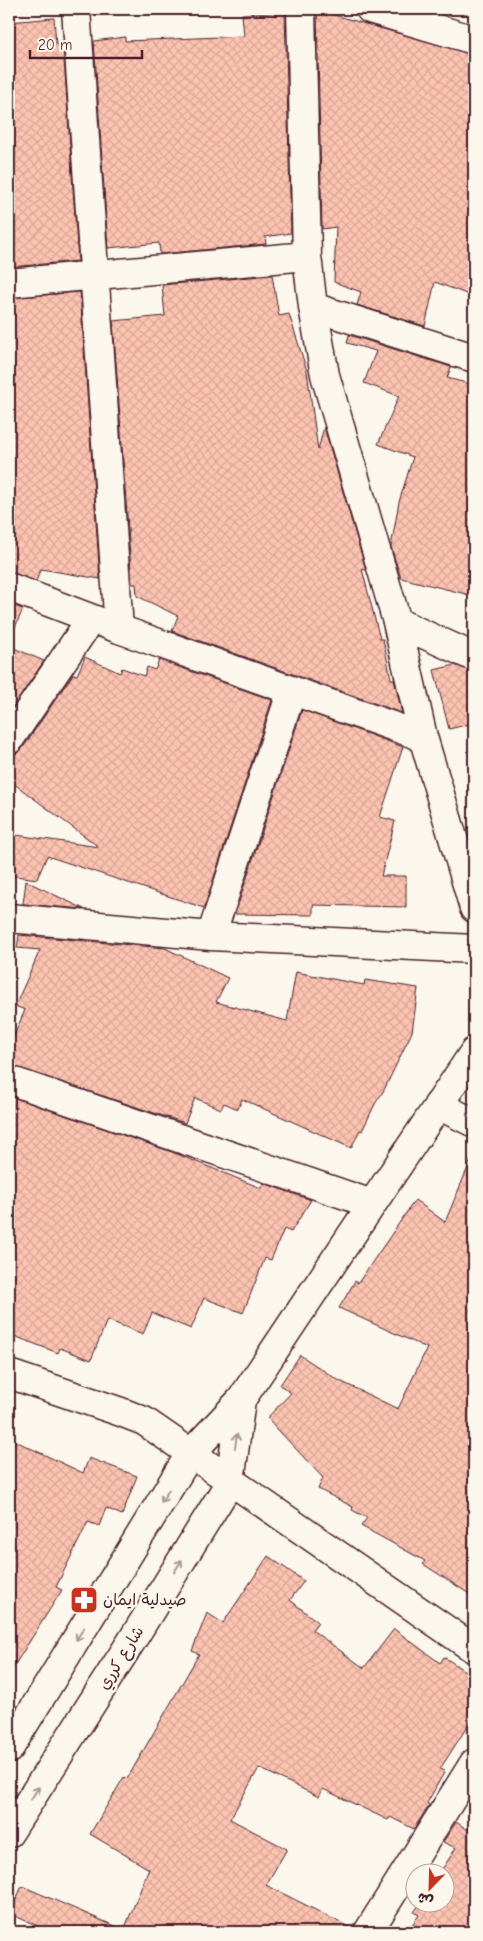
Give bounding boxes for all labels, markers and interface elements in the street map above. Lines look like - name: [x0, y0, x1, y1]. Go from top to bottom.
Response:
- scale bar: [30, 28, 142, 60]
- text: 20 m: [38, 36, 72, 54]
- one-way arrow: [231, 1433, 241, 1449]
- one-way arrow: [159, 1488, 169, 1502]
- one-way arrow: [173, 1560, 183, 1574]
- pharmacy icon: صيدلية ايمان: [69, 1585, 99, 1615]
- place label: صيدلية ايمان: [103, 1591, 186, 1609]
- street label: شارع كرري: [95, 1623, 149, 1694]
- one-way arrow: [74, 1627, 84, 1641]
- one-way arrow: [31, 1786, 41, 1800]
- north arrow: [406, 1864, 456, 1914]
- text: ش: [415, 1889, 436, 1910]

